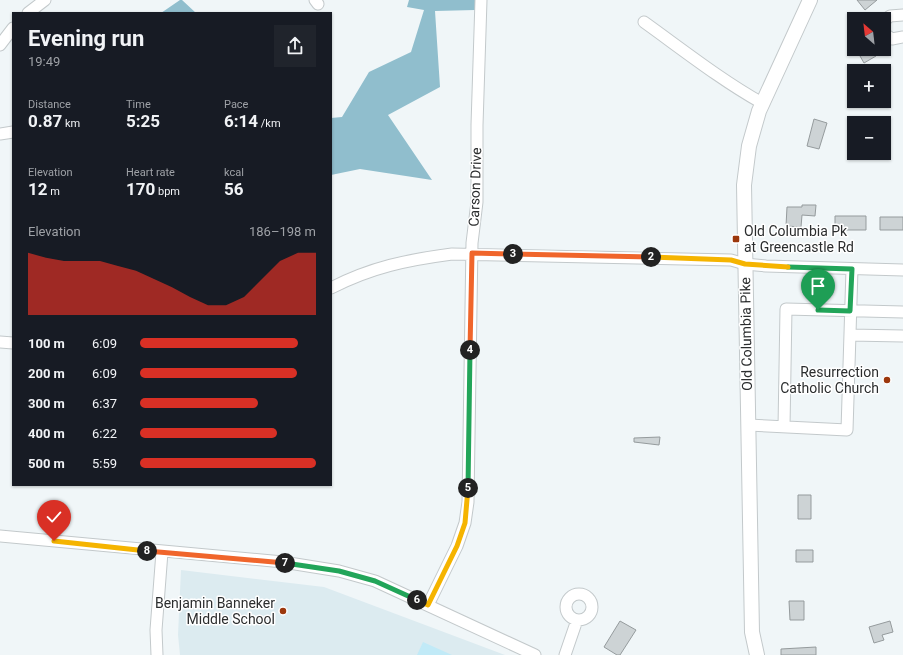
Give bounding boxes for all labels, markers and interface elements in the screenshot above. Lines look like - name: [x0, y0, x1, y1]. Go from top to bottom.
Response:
- north arrow: [847, 12, 891, 56]
- map controls: [847, 12, 891, 160]
- button: share: [274, 25, 316, 67]
- text: Evening run: [28, 26, 144, 51]
- text: 19:49: [28, 54, 60, 69]
- button: +: [847, 64, 891, 108]
- text: Distance: [28, 98, 71, 111]
- text: Time: [126, 98, 151, 111]
- text: Pace: [224, 98, 248, 111]
- text: 0.87: [28, 111, 62, 131]
- text: 5:25: [126, 111, 160, 131]
- text: 6:14: [224, 111, 258, 131]
- button: −: [847, 116, 891, 160]
- text: km: [62, 117, 80, 130]
- text: /km: [258, 117, 281, 130]
- street label: Carson Drive: [466, 147, 484, 227]
- text: Elevation: [28, 166, 73, 179]
- text: Heart rate: [126, 166, 175, 179]
- text: kcal: [224, 166, 244, 179]
- text: 12: [28, 179, 48, 199]
- text: 170: [126, 179, 155, 199]
- text: 56: [224, 179, 244, 199]
- text: m: [48, 185, 60, 198]
- text: bpm: [155, 185, 180, 198]
- place label: Old Columbia Pk at Greencastle Rd: [744, 223, 854, 255]
- text: Elevation: [28, 224, 81, 239]
- text: 186–198 m: [249, 224, 316, 239]
- marker: Old Columbia Pk at Greencastle Rd: [731, 234, 741, 244]
- pin: 3: [503, 244, 523, 264]
- text: 3: [510, 247, 516, 260]
- pin: 2: [641, 247, 661, 267]
- text: 2: [648, 250, 654, 263]
- pin: [801, 269, 835, 310]
- icon: arrive: [807, 275, 829, 297]
- street label: Old Columbia Pike: [737, 277, 755, 391]
- text: 100 m: [28, 336, 65, 351]
- text: 6:09: [92, 336, 117, 351]
- pin: 4: [460, 340, 480, 360]
- text: 4: [467, 343, 473, 356]
- place label: Resurrection Catholic Church: [780, 364, 879, 396]
- text: 200 m: [28, 366, 65, 381]
- text: 6:09: [92, 366, 117, 381]
- marker: Resurrection Catholic Church: [882, 375, 892, 385]
- text: 300 m: [28, 396, 65, 411]
- text: 6:37: [92, 396, 117, 411]
- text: 400 m: [28, 426, 65, 441]
- text: 6:22: [92, 426, 117, 441]
- text: 500 m: [28, 456, 65, 471]
- text: 5:59: [92, 456, 117, 471]
- pin: 5: [458, 478, 478, 498]
- text: 5: [465, 481, 471, 494]
- pin: [37, 500, 71, 541]
- icon: check: [43, 506, 65, 528]
- pin: 8: [137, 541, 157, 561]
- text: 8: [144, 544, 150, 557]
- pin: 7: [275, 553, 295, 573]
- text: 7: [282, 556, 288, 569]
- pin: 6: [407, 590, 427, 610]
- text: 6: [414, 593, 420, 606]
- place label: Benjamin Banneker Middle School: [155, 595, 275, 627]
- marker: Benjamin Banneker Middle School: [278, 606, 288, 616]

